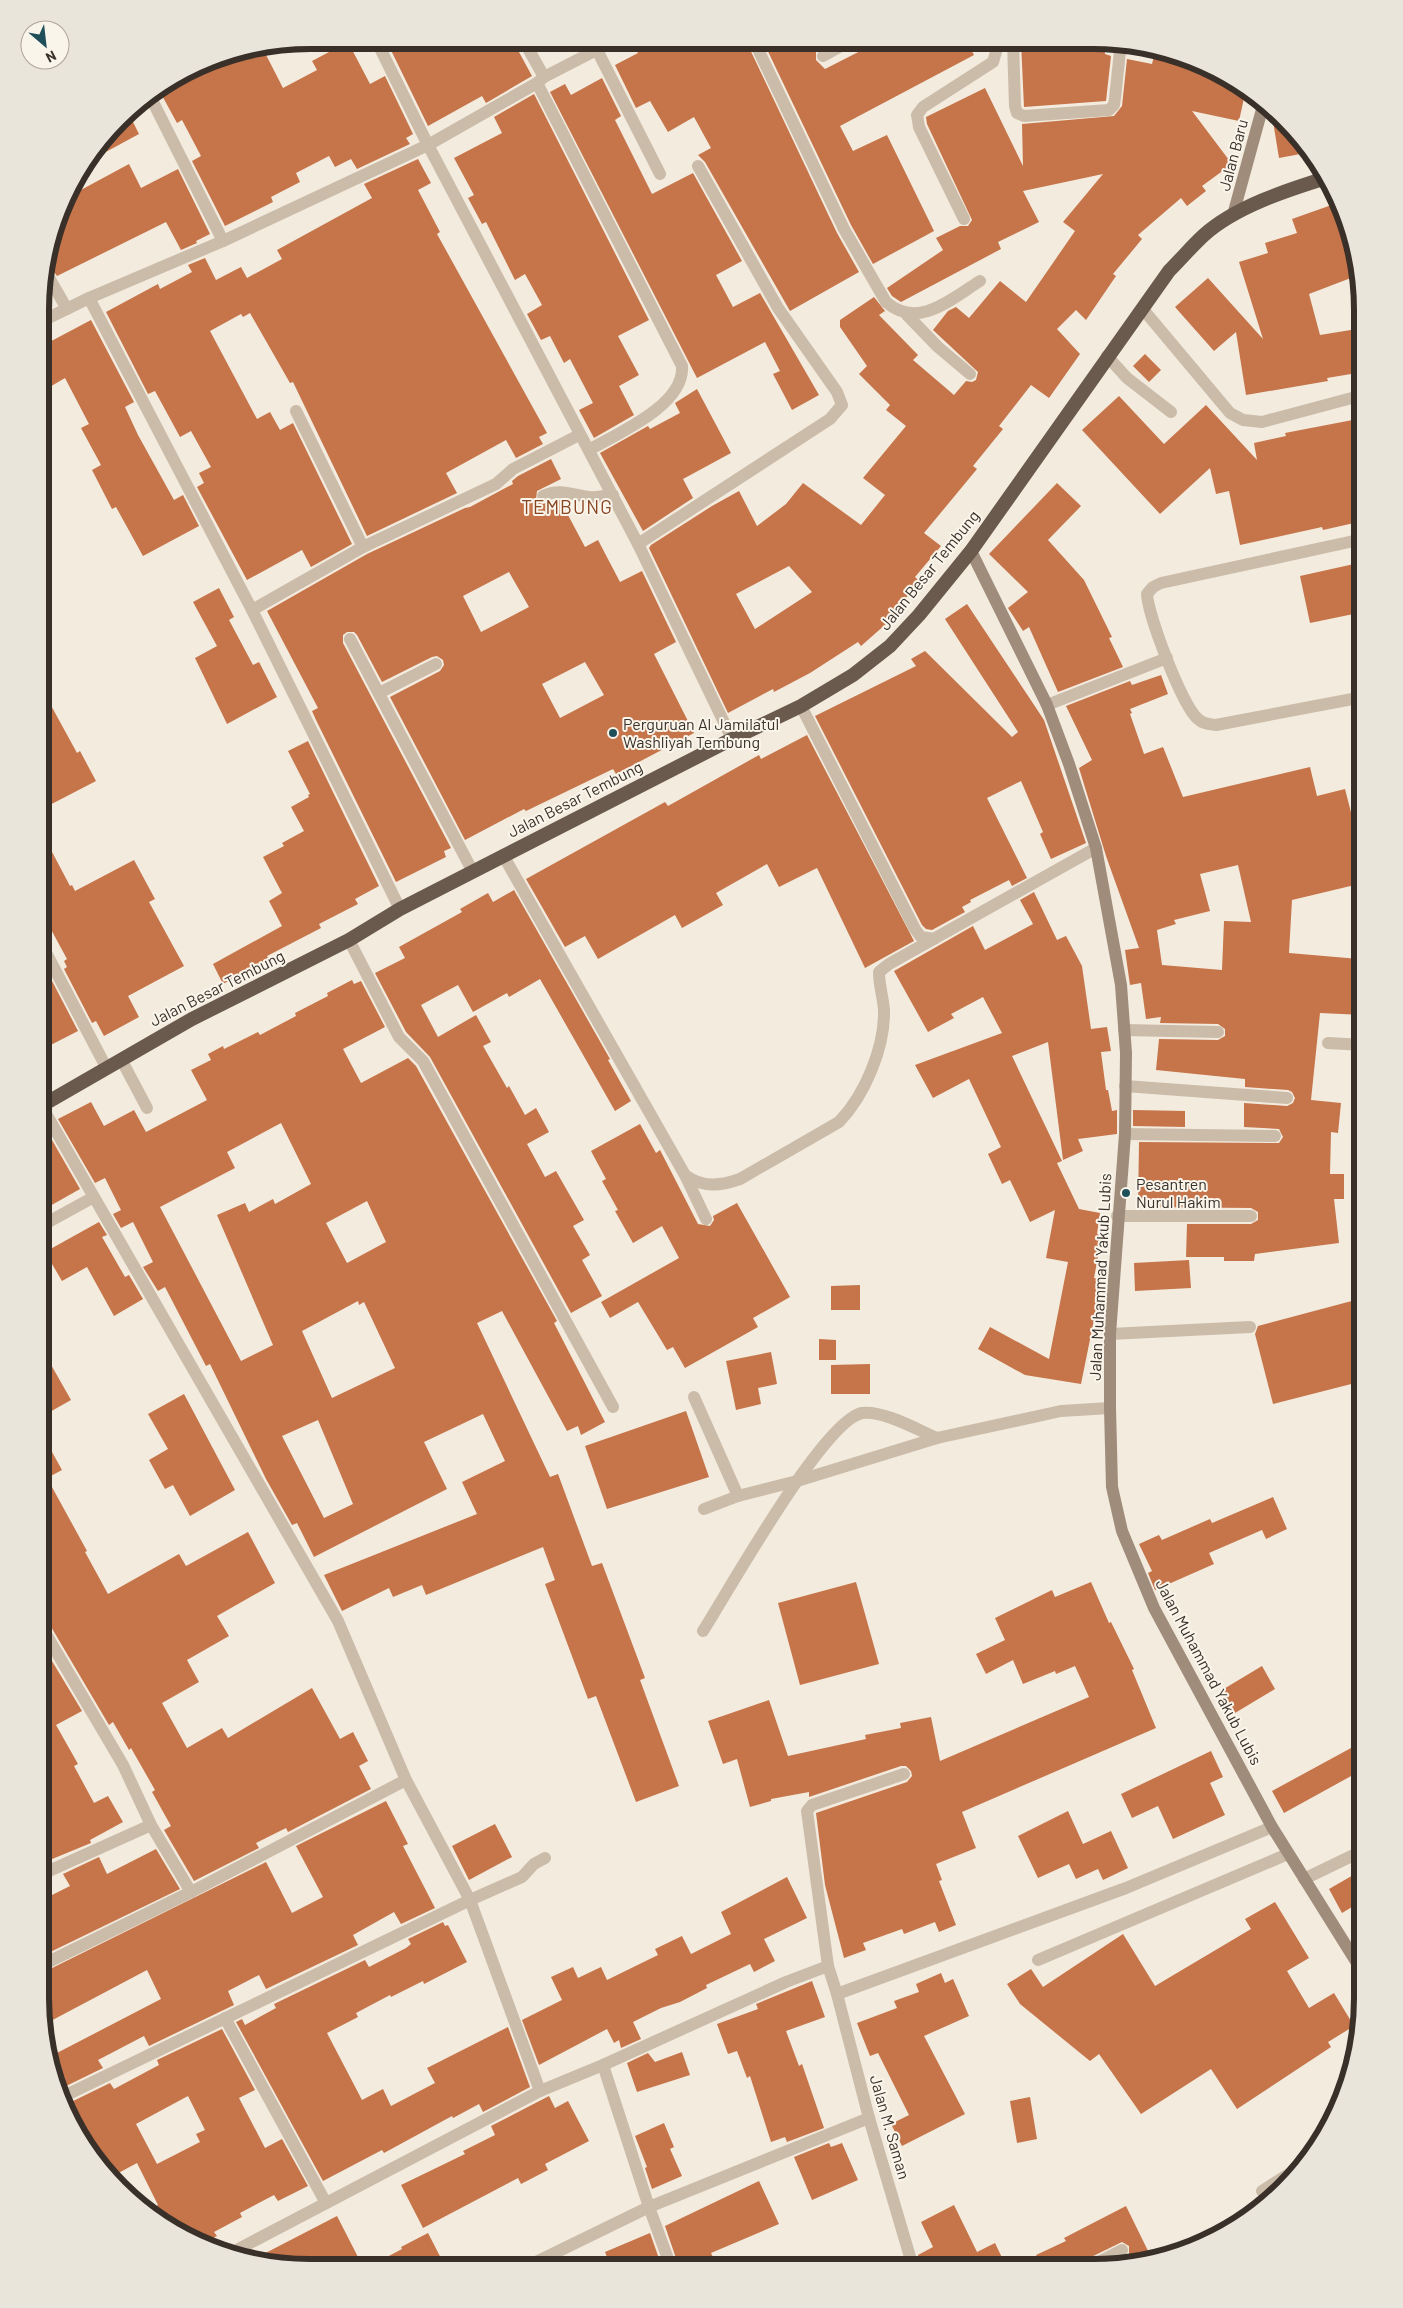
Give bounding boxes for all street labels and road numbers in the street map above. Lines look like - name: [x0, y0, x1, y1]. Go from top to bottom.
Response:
- street label: Jalan Baru: [1214, 117, 1251, 193]
- street label: Jalan Besar Tembung: [874, 506, 983, 633]
- street label: Jalan Besar Tembung: [504, 756, 645, 841]
- street label: Jalan Besar Tembung: [146, 945, 287, 1030]
- street label: Jalan Muhammad Yakub Lubis: [1085, 1173, 1114, 1381]
- street label: Jalan Muhammad Yakub Lubis: [1152, 1576, 1267, 1768]
- street label: Jalan M. Saman: [867, 2072, 914, 2181]

